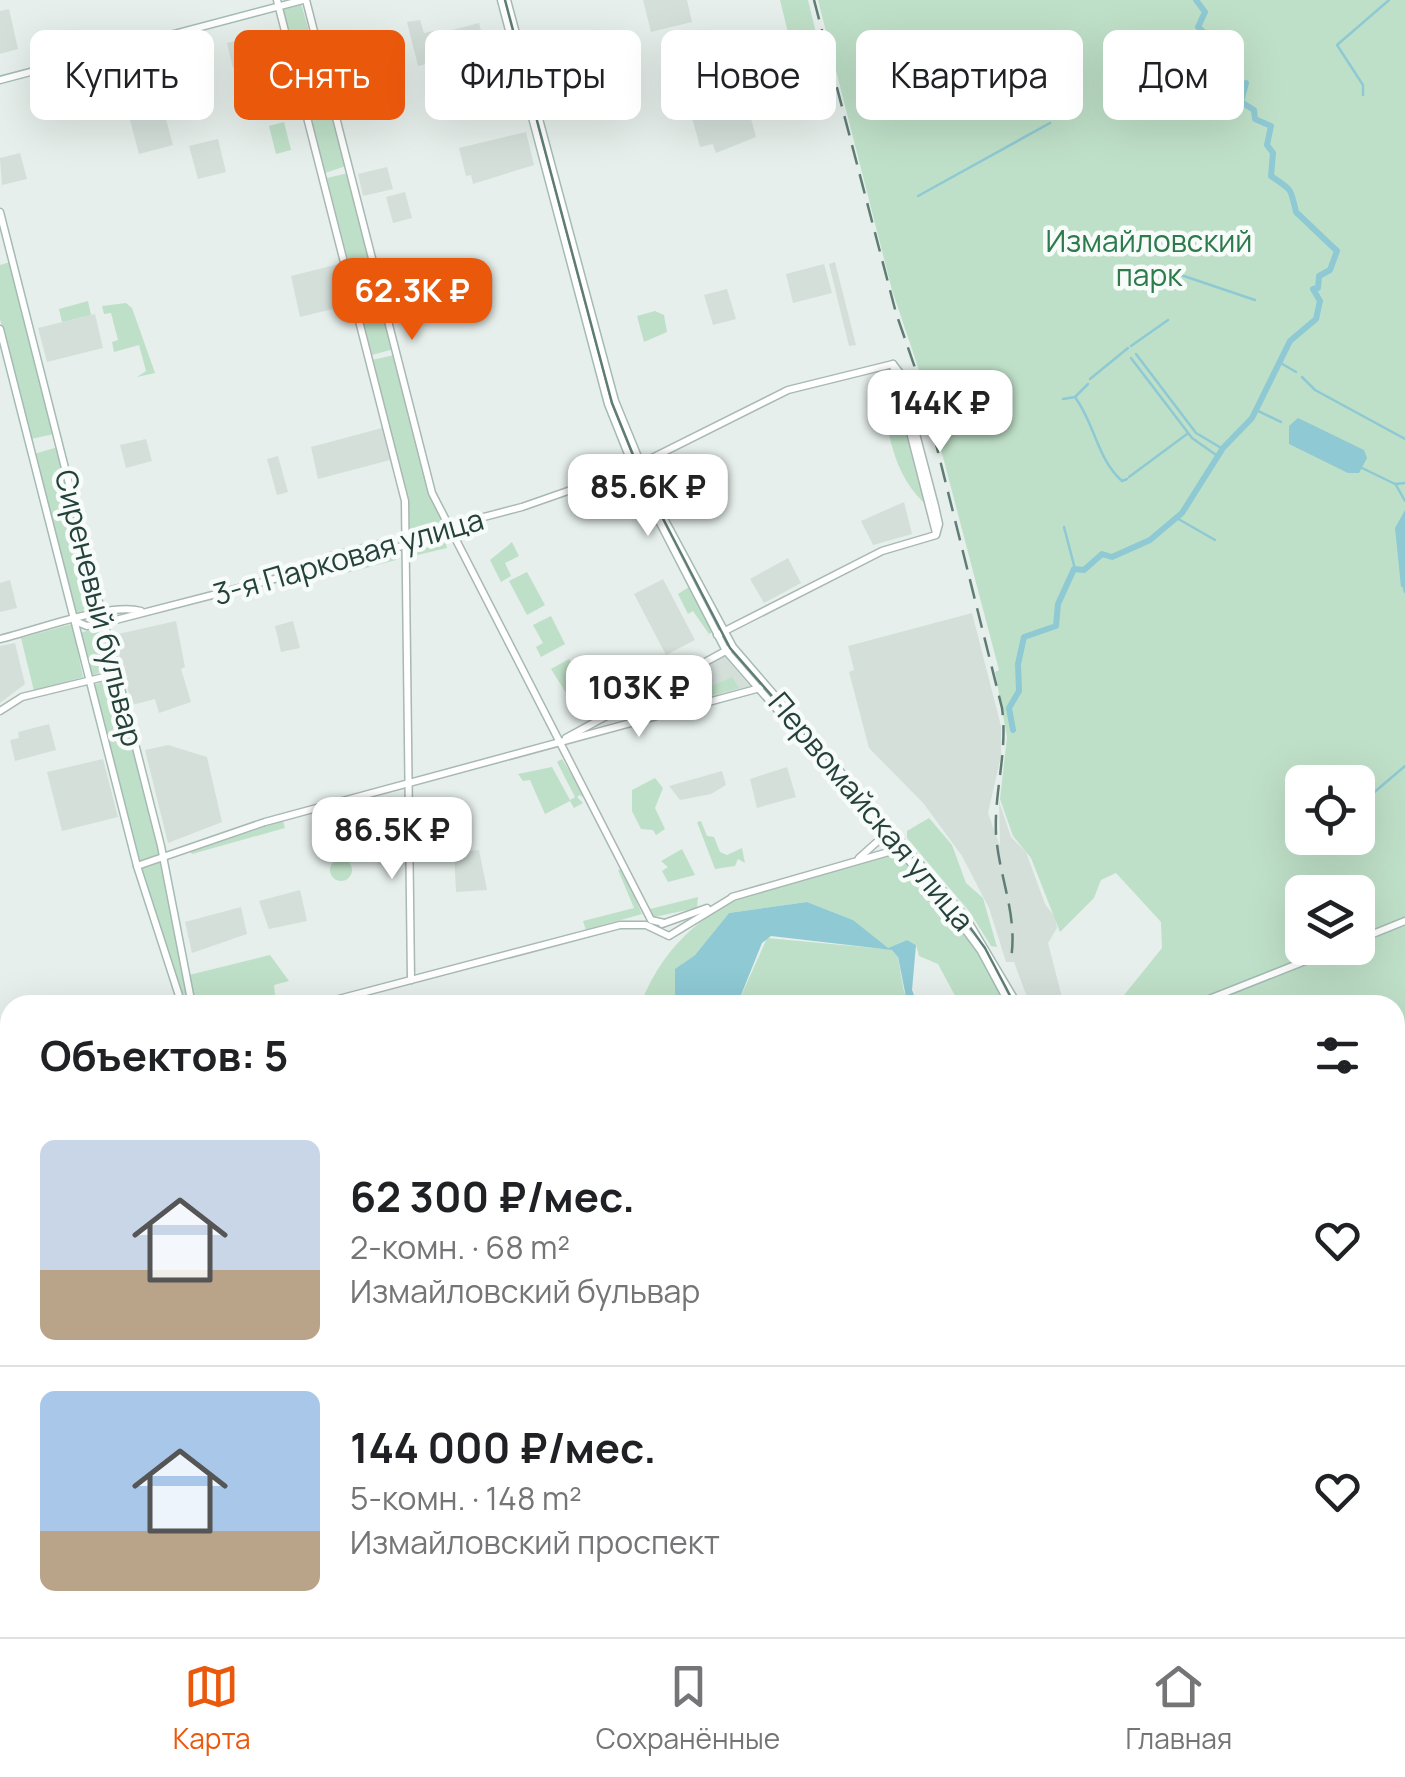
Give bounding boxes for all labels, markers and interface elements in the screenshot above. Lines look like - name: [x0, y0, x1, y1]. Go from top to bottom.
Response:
- chip: Купить: [30, 30, 214, 120]
- chip: Снять: [234, 30, 405, 120]
- chip: Фильтры: [425, 30, 641, 120]
- chip: Новое: [661, 30, 836, 120]
- chip: Квартира: [856, 30, 1083, 120]
- chip: Дом: [1103, 30, 1244, 120]
- park label: Измайловский парк: [1046, 220, 1252, 295]
- pin: 62.3K ₽: [320, 258, 504, 343]
- text: 62.3K ₽: [354, 268, 470, 312]
- pin: 144K ₽: [859, 370, 1021, 455]
- text: 144K ₽: [890, 380, 990, 424]
- pin: 85.6K ₽: [556, 454, 740, 539]
- text: 85.6K ₽: [590, 464, 706, 508]
- street label: Сиреневый бульвар: [46, 465, 154, 751]
- street label: 3-я Парковая улица: [208, 498, 488, 614]
- pin: 103K ₽: [558, 655, 720, 740]
- text: 103K ₽: [588, 665, 690, 709]
- street label: Первомайская улица: [760, 683, 984, 939]
- map controls: [1285, 765, 1375, 965]
- button: locate: [1285, 765, 1375, 855]
- pin: 86.5K ₽: [300, 797, 484, 882]
- text: 86.5K ₽: [334, 807, 450, 851]
- button: layers: [1285, 875, 1375, 965]
- text: Объектов: 5: [40, 1026, 288, 1084]
- icon: filters: [1310, 1028, 1365, 1083]
- text: 62 300 ₽/мес.: [350, 1167, 635, 1225]
- icon: home: [120, 1180, 240, 1300]
- icon: heart: [1310, 1213, 1365, 1268]
- text: 2-комн. · 68 m²: [350, 1225, 570, 1269]
- text: Измайловский бульвар: [350, 1269, 700, 1313]
- text: 144 000 ₽/мес.: [350, 1418, 656, 1476]
- icon: home: [120, 1431, 240, 1551]
- icon: heart: [1310, 1464, 1365, 1519]
- text: 5-комн. · 148 m²: [350, 1476, 582, 1520]
- text: Измайловский проспект: [350, 1520, 720, 1564]
- tab: Карта: [173, 1659, 251, 1757]
- tab: Сохранённые: [596, 1659, 780, 1757]
- tab: Главная: [1125, 1659, 1232, 1757]

